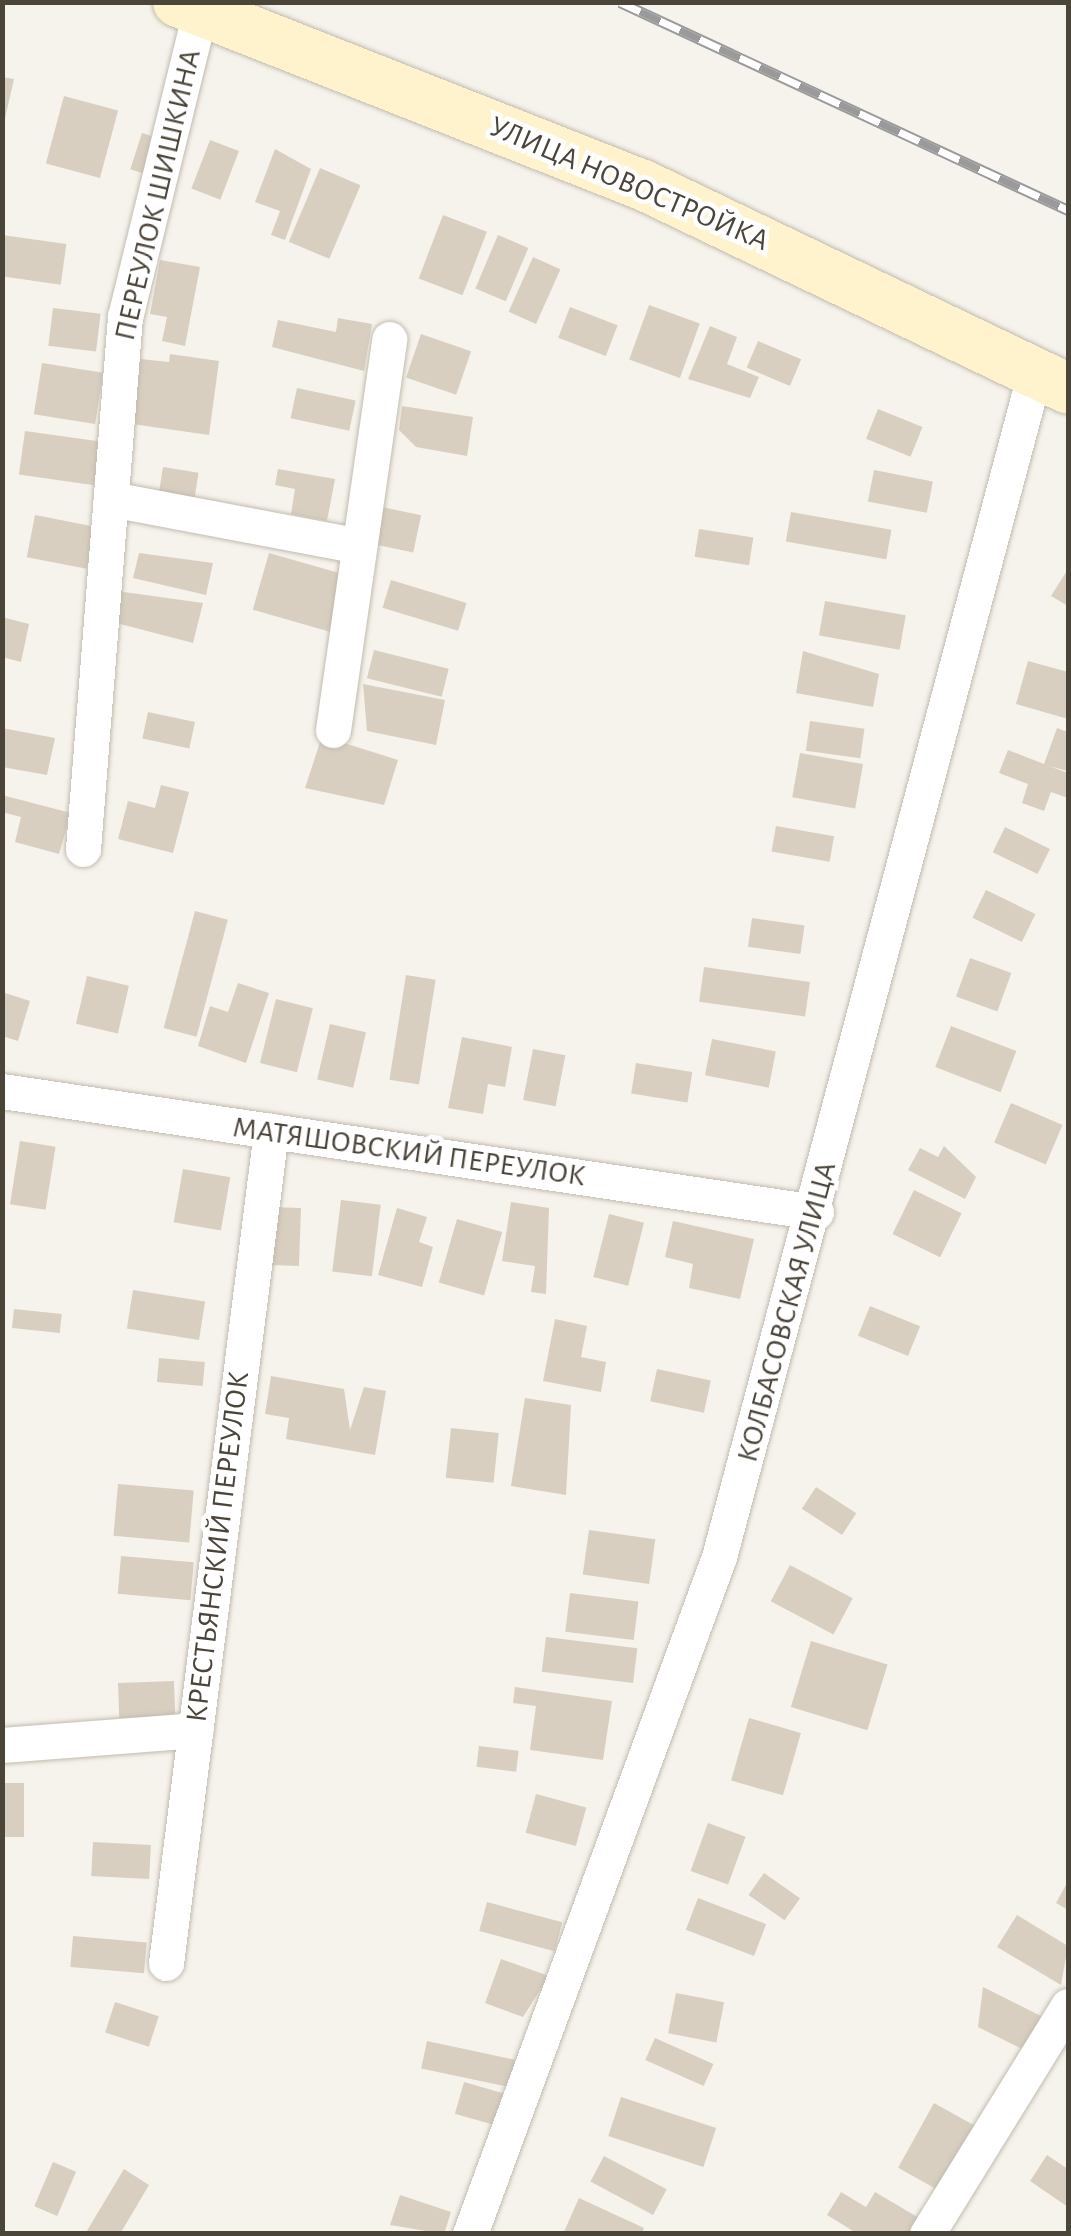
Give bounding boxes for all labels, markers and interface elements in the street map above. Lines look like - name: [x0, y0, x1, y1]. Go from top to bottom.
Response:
- street label: ПЕРЕУЛОК ШИШКИНА: [107, 46, 209, 344]
- street label: УЛИЦА НОВОСТРОЙКА: [484, 109, 774, 259]
- street label: МАТЯШОВСКИЙ ПЕРЕУЛОК: [230, 1109, 588, 1195]
- street label: КОЛБАСОВСКАЯ УЛИЦА: [730, 1158, 844, 1466]
- street label: КРЕСТЬЯНСКИЙ ПЕРЕУЛОК: [179, 1369, 257, 1725]

